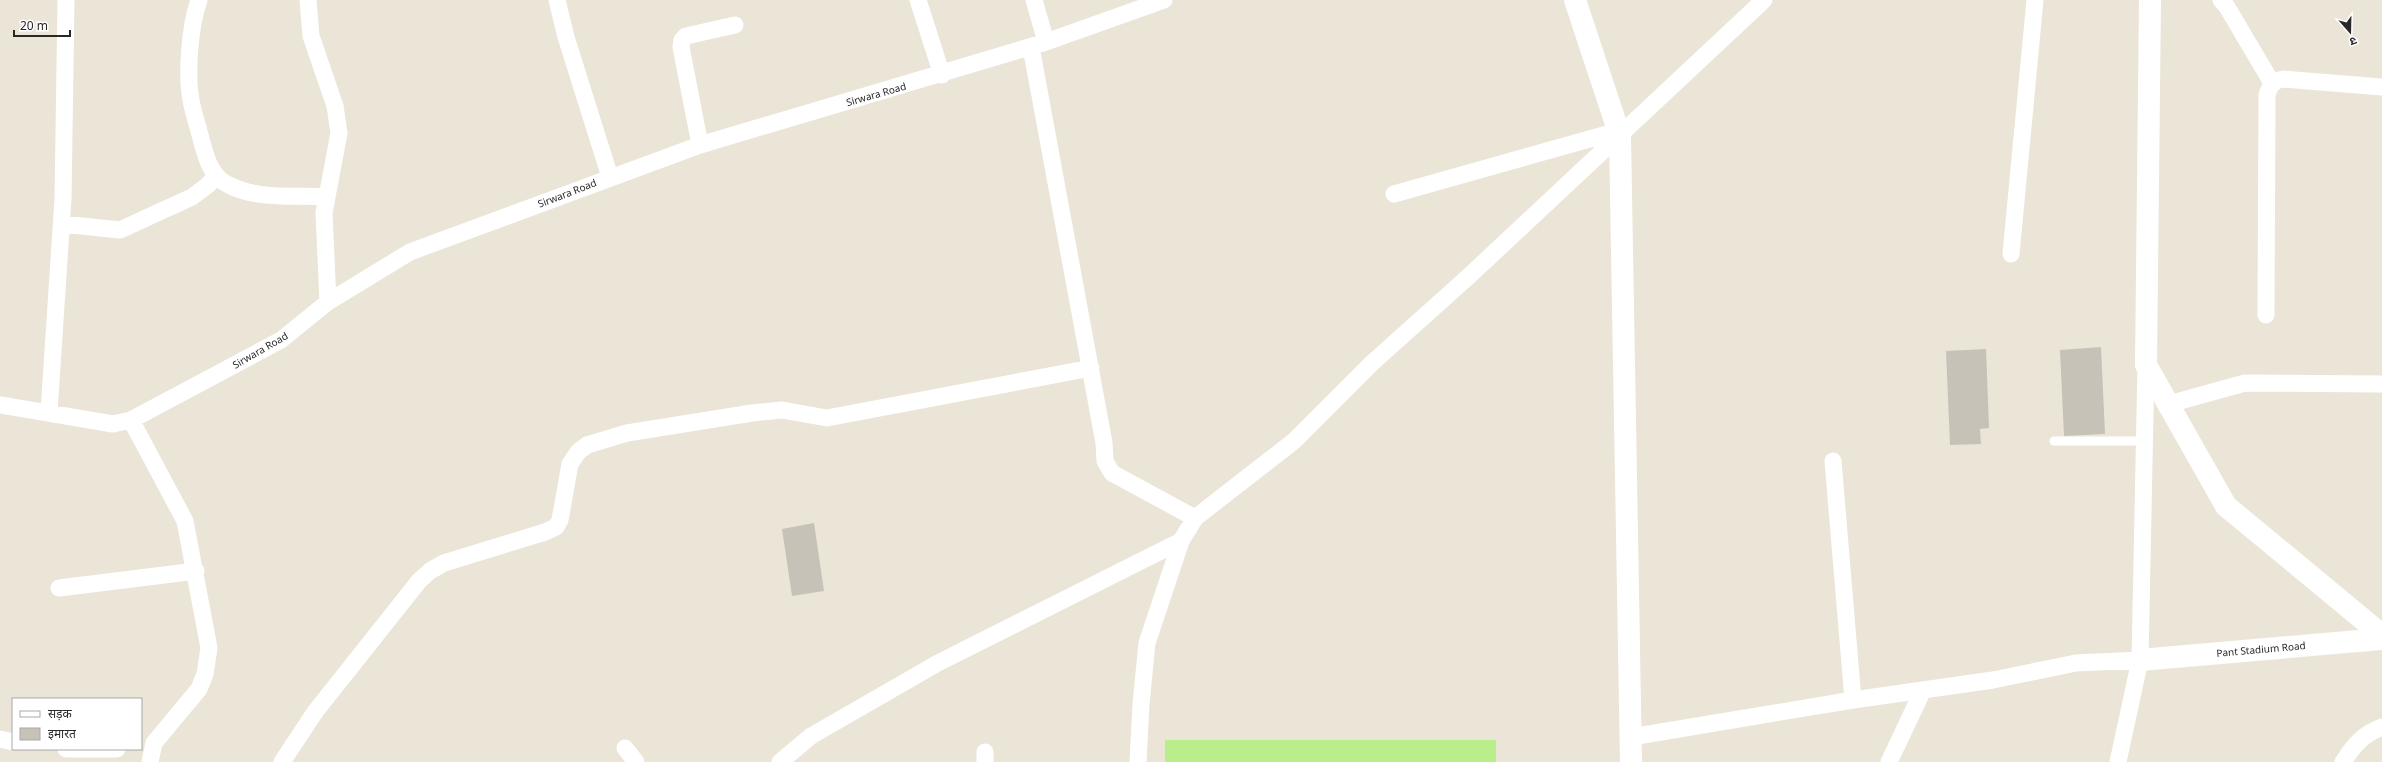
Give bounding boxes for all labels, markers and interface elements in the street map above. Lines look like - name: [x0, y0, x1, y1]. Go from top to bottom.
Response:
- scale bar: [14, 12, 70, 38]
- north arrow: [2330, 12, 2370, 52]
- text: 20 m: [20, 17, 48, 34]
- text: उ: [2347, 34, 2359, 50]
- street label: Sirwara Road: [844, 79, 908, 109]
- street label: Sirwara Road: [536, 175, 598, 211]
- street label: Sirwara Road: [230, 328, 290, 372]
- street label: Pant Stadium Road: [2216, 638, 2306, 660]
- legend: [12, 698, 142, 750]
- text: सड़क: [48, 705, 73, 722]
- text: इमारत: [48, 725, 77, 742]

